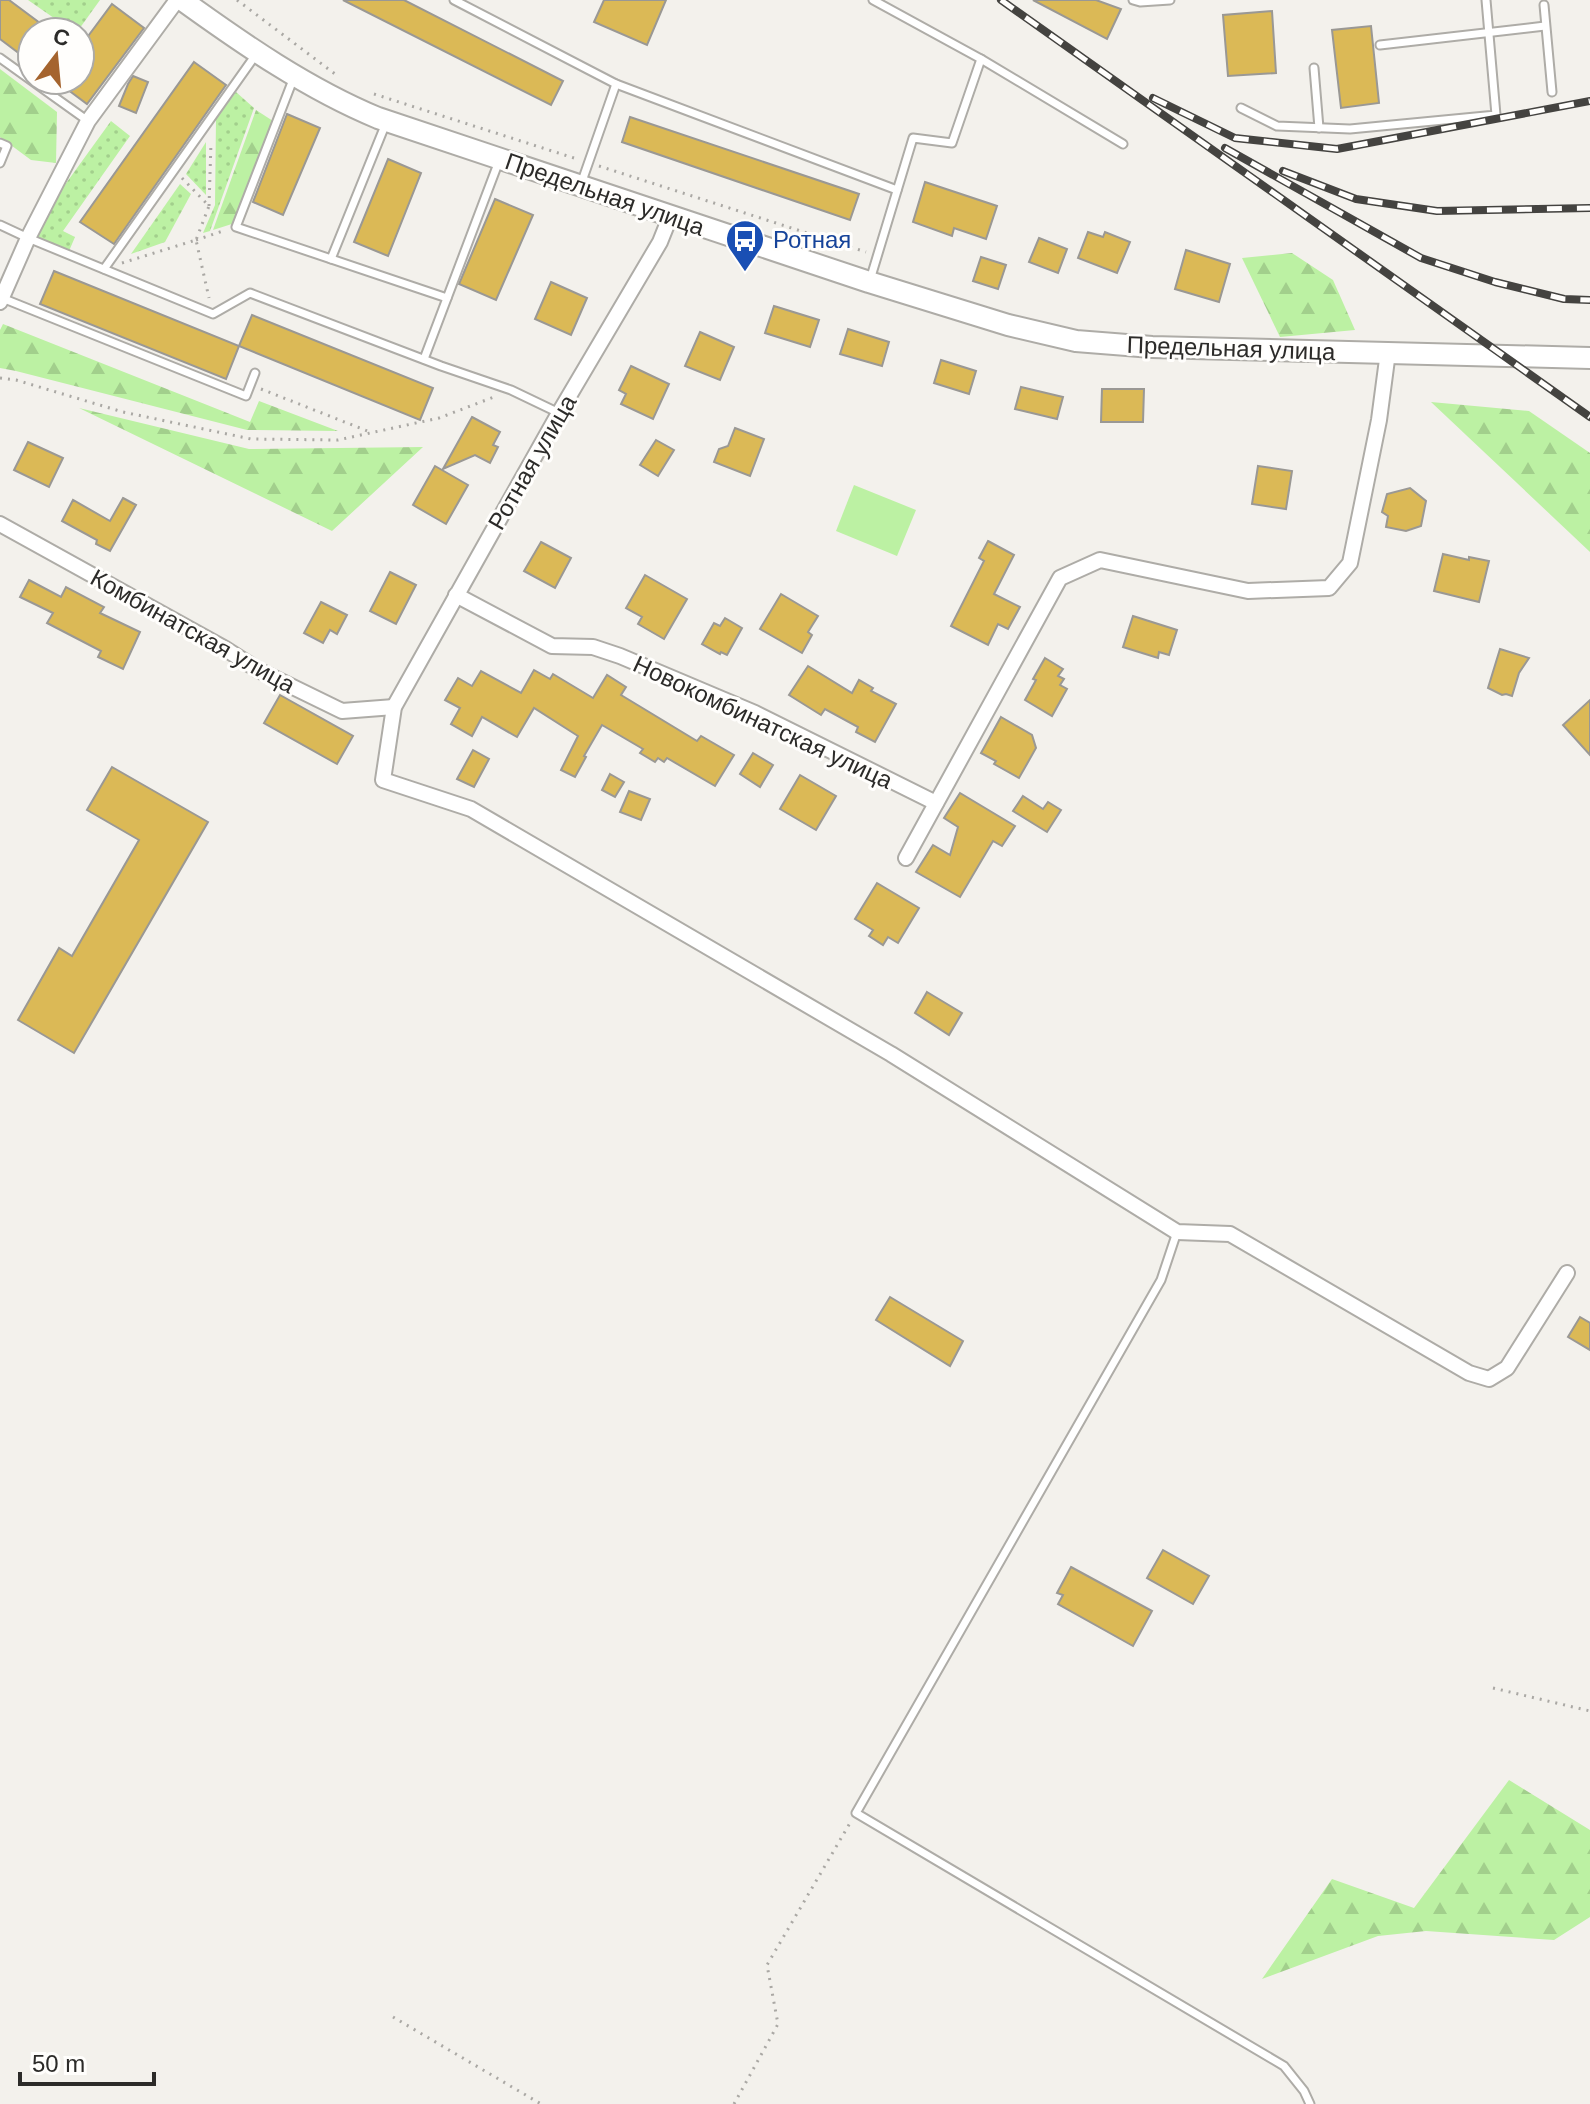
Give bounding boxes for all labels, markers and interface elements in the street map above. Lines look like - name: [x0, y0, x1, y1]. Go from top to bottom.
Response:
- north arrow: [16, 16, 96, 96]
- text: С: [50, 23, 73, 51]
- street label: Предельная улица: [502, 147, 709, 241]
- bus stop icon: Ротная: [724, 218, 766, 273]
- place label: Ротная: [773, 226, 851, 253]
- street label: Предельная улица: [1126, 331, 1336, 365]
- street label: Ротная улица: [483, 389, 582, 534]
- street label: Комбинатская улица: [86, 564, 300, 699]
- street label: Новокомбинатская улица: [629, 650, 897, 794]
- scale bar: [20, 2036, 154, 2086]
- text: 50 m: [32, 2050, 85, 2077]

